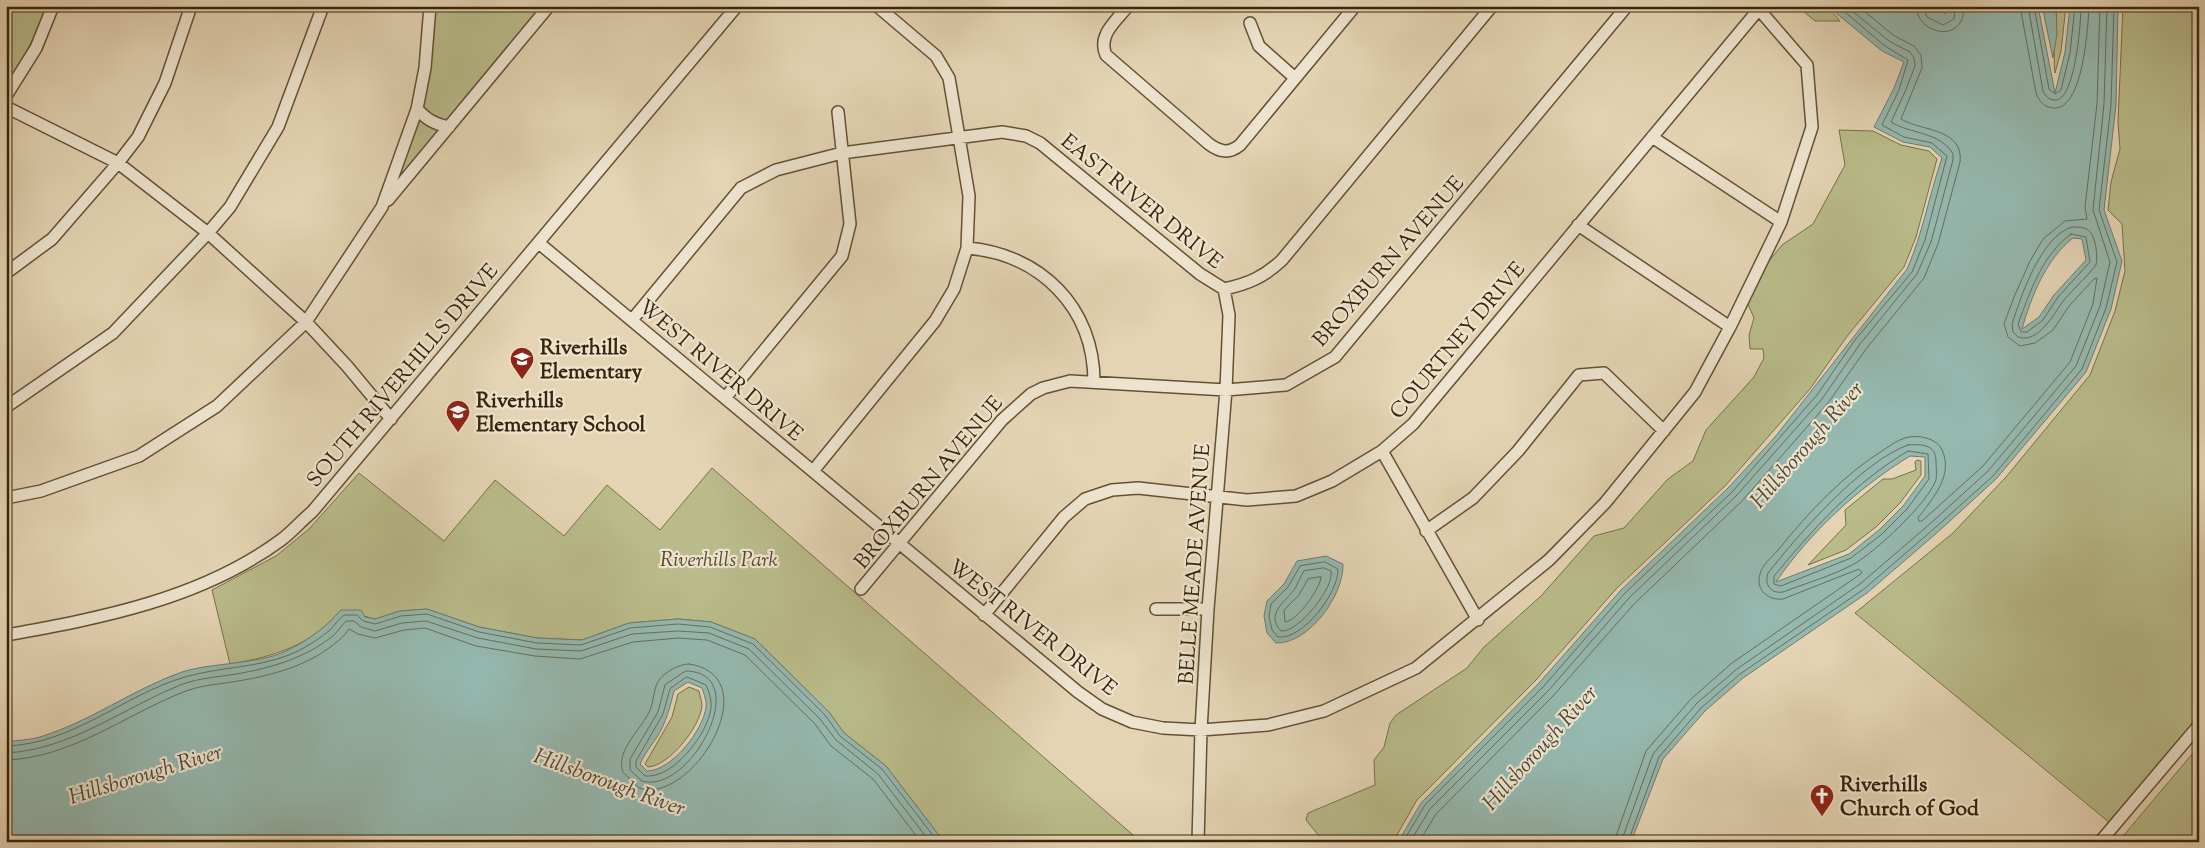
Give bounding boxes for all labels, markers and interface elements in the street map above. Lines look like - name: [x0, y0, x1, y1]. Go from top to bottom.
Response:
- street label: EAST RIVER DRIVE: [1053, 128, 1228, 278]
- street label: BROXBURN AVENUE: [1307, 170, 1472, 354]
- street label: COURTNEY DRIVE: [1384, 256, 1534, 426]
- street label: SOUTH RIVERHILLS DRIVE: [301, 258, 507, 495]
- street label: WEST RIVER DRIVE: [631, 293, 809, 450]
- place label: Riverhills Elementary: [540, 334, 643, 388]
- school or university icon: Riverhills Elementary: [509, 346, 535, 380]
- water label: Hillsborough River: [1744, 375, 1873, 516]
- place label: Riverhills Elementary School: [476, 387, 646, 441]
- street label: BROXBURN AVENUE: [848, 390, 1011, 576]
- school or university icon: Riverhills Elementary School: [445, 399, 471, 433]
- street label: BELLE MEADE AVENUE: [1173, 442, 1219, 686]
- park label: Riverhills Park: [660, 546, 779, 576]
- street label: WEST RIVER DRIVE: [941, 553, 1123, 704]
- water label: Hillsborough River: [1476, 679, 1606, 819]
- water label: Hillsborough River: [65, 737, 227, 814]
- water label: Hillsborough River: [529, 742, 689, 826]
- place label: Riverhills Church of God: [1840, 771, 1979, 825]
- church icon: Riverhills Church of God: [1809, 783, 1835, 817]

